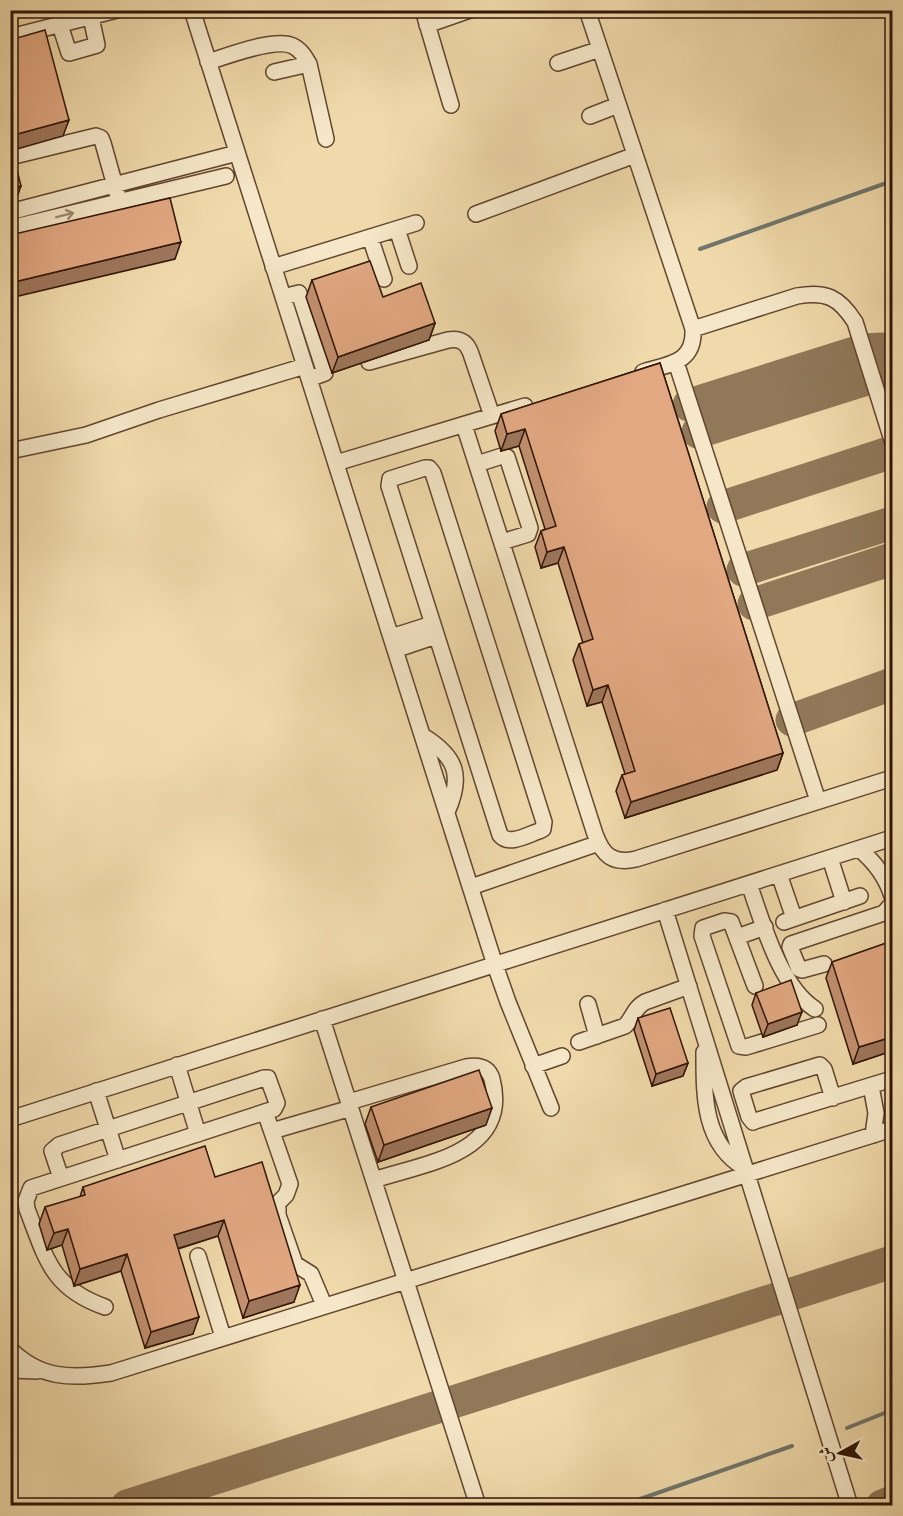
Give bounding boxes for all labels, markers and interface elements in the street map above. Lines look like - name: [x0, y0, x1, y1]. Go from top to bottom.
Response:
- one-way arrow: [55, 208, 74, 220]
- north arrow: [810, 1423, 870, 1483]
- text: ش: [816, 1446, 838, 1464]

